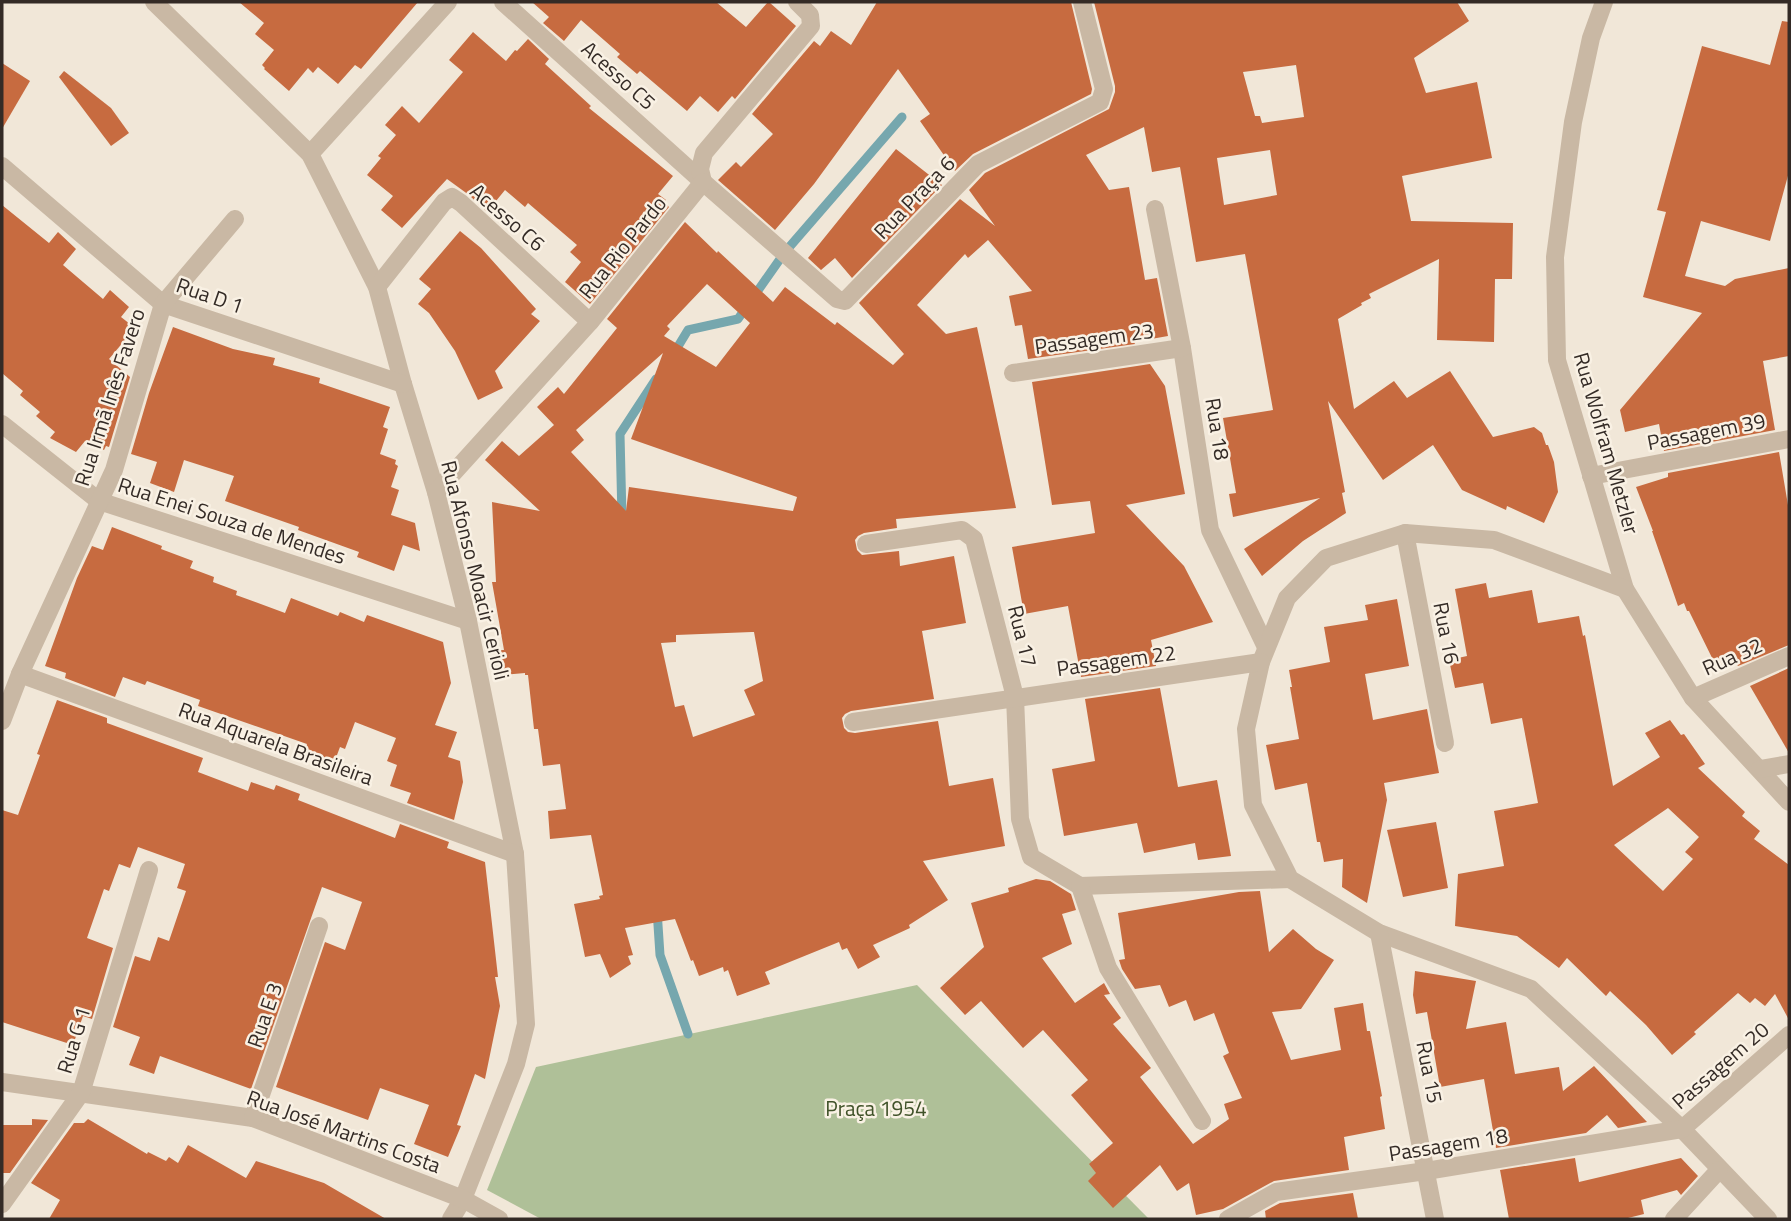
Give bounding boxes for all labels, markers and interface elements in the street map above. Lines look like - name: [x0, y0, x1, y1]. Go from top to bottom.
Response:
- street label: Acesso C5: [575, 33, 663, 117]
- street label: Rua Praça 6: [866, 148, 962, 246]
- street label: Acesso C6: [463, 175, 553, 259]
- street label: Rua Rio Pardo: [570, 189, 674, 305]
- street label: Rua D 1: [172, 269, 248, 321]
- street label: Rua Irmã Inês Favero: [65, 304, 153, 490]
- street label: Passagem 23: [1032, 314, 1156, 362]
- street label: Rua Wolfram Metzler: [1566, 348, 1648, 538]
- street label: Rua 18: [1197, 396, 1239, 463]
- street label: Passagem 39: [1644, 404, 1768, 458]
- street label: Rua Afonso Moacir Cerioli: [433, 457, 519, 683]
- street label: Rua Enei Souza de Mendes: [114, 468, 350, 572]
- street label: Rua 16: [1425, 599, 1469, 667]
- street label: Rua 17: [1000, 602, 1046, 670]
- street label: Rua 32: [1697, 629, 1767, 683]
- street label: Passagem 22: [1054, 636, 1178, 684]
- street label: Rua Aquarela Brasileira: [174, 693, 378, 793]
- street label: Rua E 3: [238, 978, 290, 1052]
- street label: Rua G 1: [48, 1003, 98, 1077]
- street label: Passagem 20: [1664, 1014, 1776, 1116]
- street label: Rua 15: [1408, 1038, 1452, 1106]
- street label: Rua José Martins Costa: [243, 1081, 446, 1181]
- park label: Praça 1954: [825, 1092, 927, 1124]
- street label: Passagem 18: [1386, 1119, 1510, 1169]

